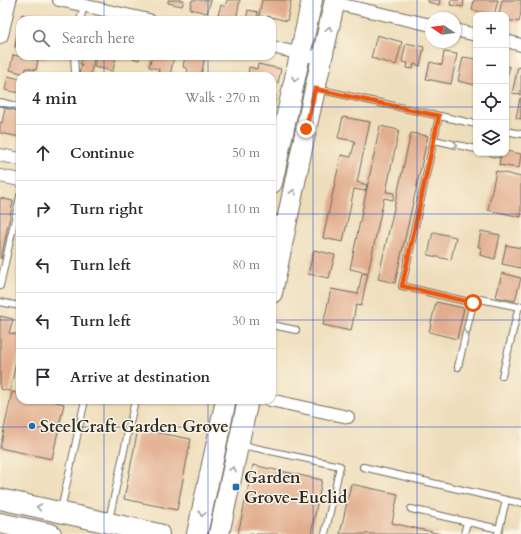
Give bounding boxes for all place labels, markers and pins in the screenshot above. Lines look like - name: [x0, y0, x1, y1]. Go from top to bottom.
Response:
- place label: SteelCraft Garden Grove: [40, 415, 229, 438]
- marker: SteelCraft Garden Grove: [27, 421, 37, 431]
- place label: Garden Grove-Euclid: [244, 466, 348, 509]
- marker: Garden Grove-Euclid: [231, 482, 241, 492]

